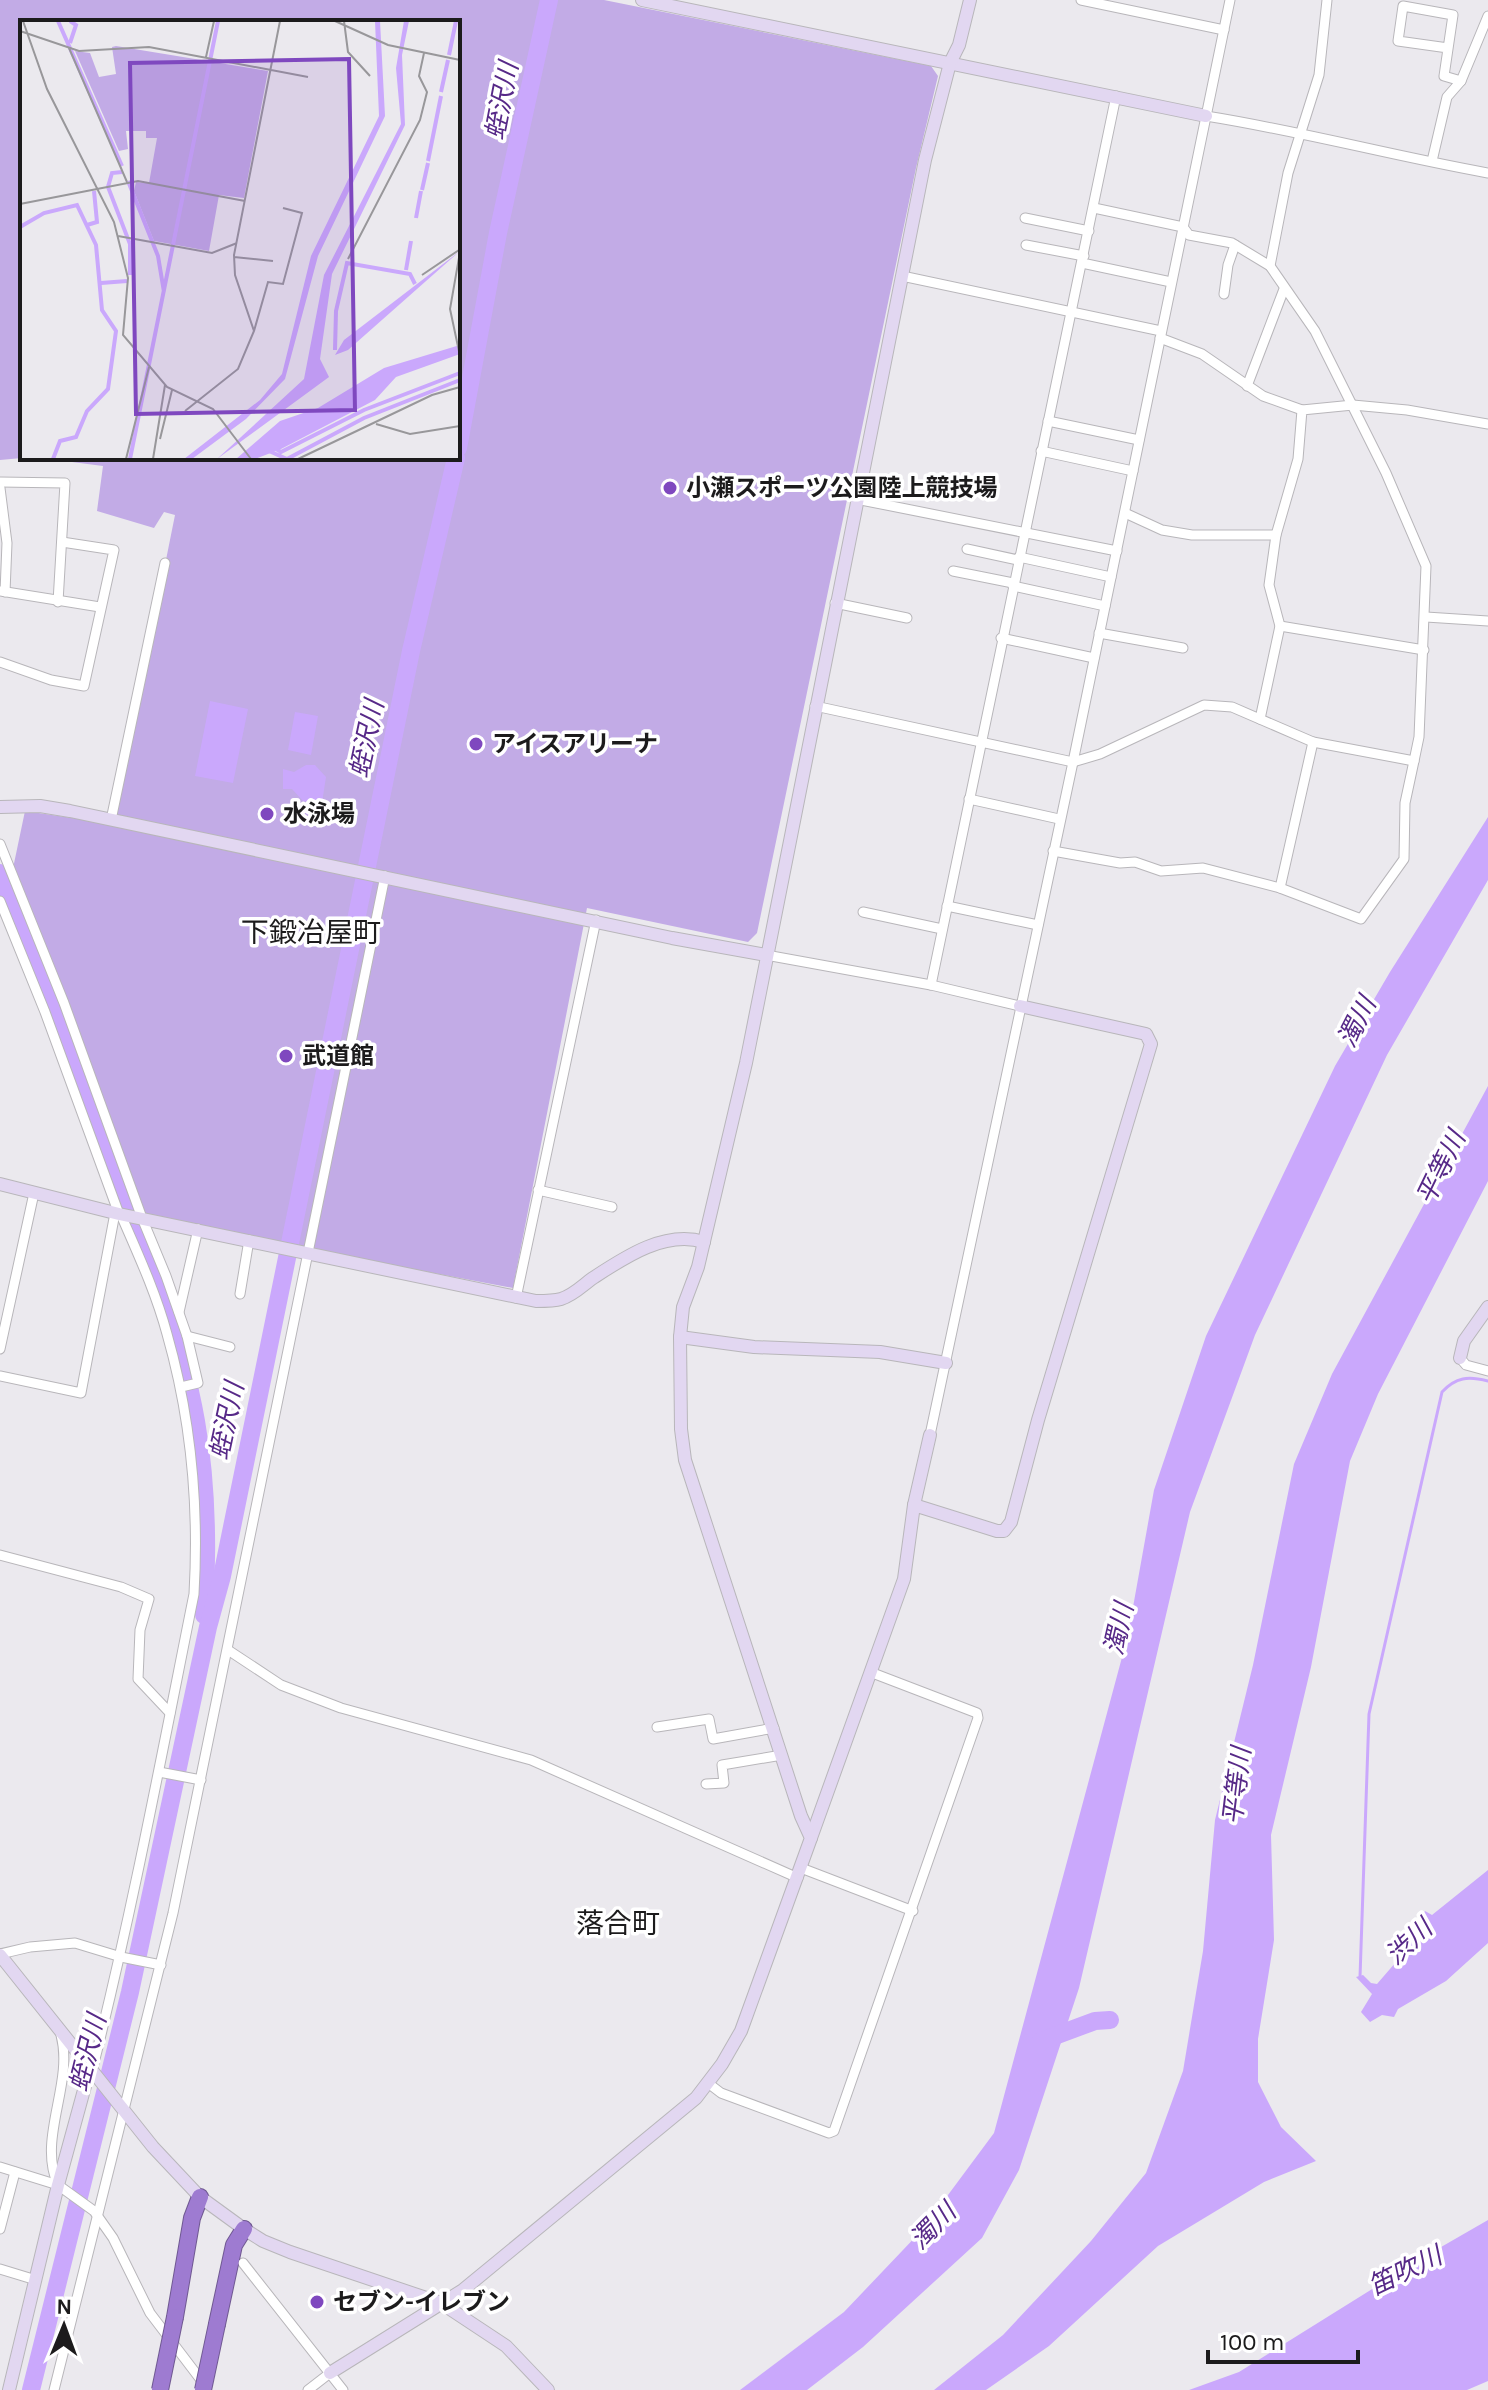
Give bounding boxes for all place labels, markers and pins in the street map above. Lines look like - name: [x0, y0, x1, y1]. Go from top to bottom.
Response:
- place label: 小瀬スポーツ公園陸上競技場: [686, 474, 998, 502]
- marker: 小瀬スポーツ公園陸上競技場: [661, 479, 679, 497]
- place label: アイスアリーナ: [492, 730, 658, 758]
- marker: アイスアリーナ: [467, 735, 485, 753]
- place label: 水泳場: [283, 800, 355, 828]
- marker: 水泳場: [258, 805, 276, 823]
- place label: 武道館: [302, 1042, 374, 1070]
- marker: 武道館: [277, 1047, 295, 1065]
- place label: セブン-イレブン: [333, 2288, 510, 2316]
- marker: セブン-イレブン: [308, 2293, 326, 2311]

